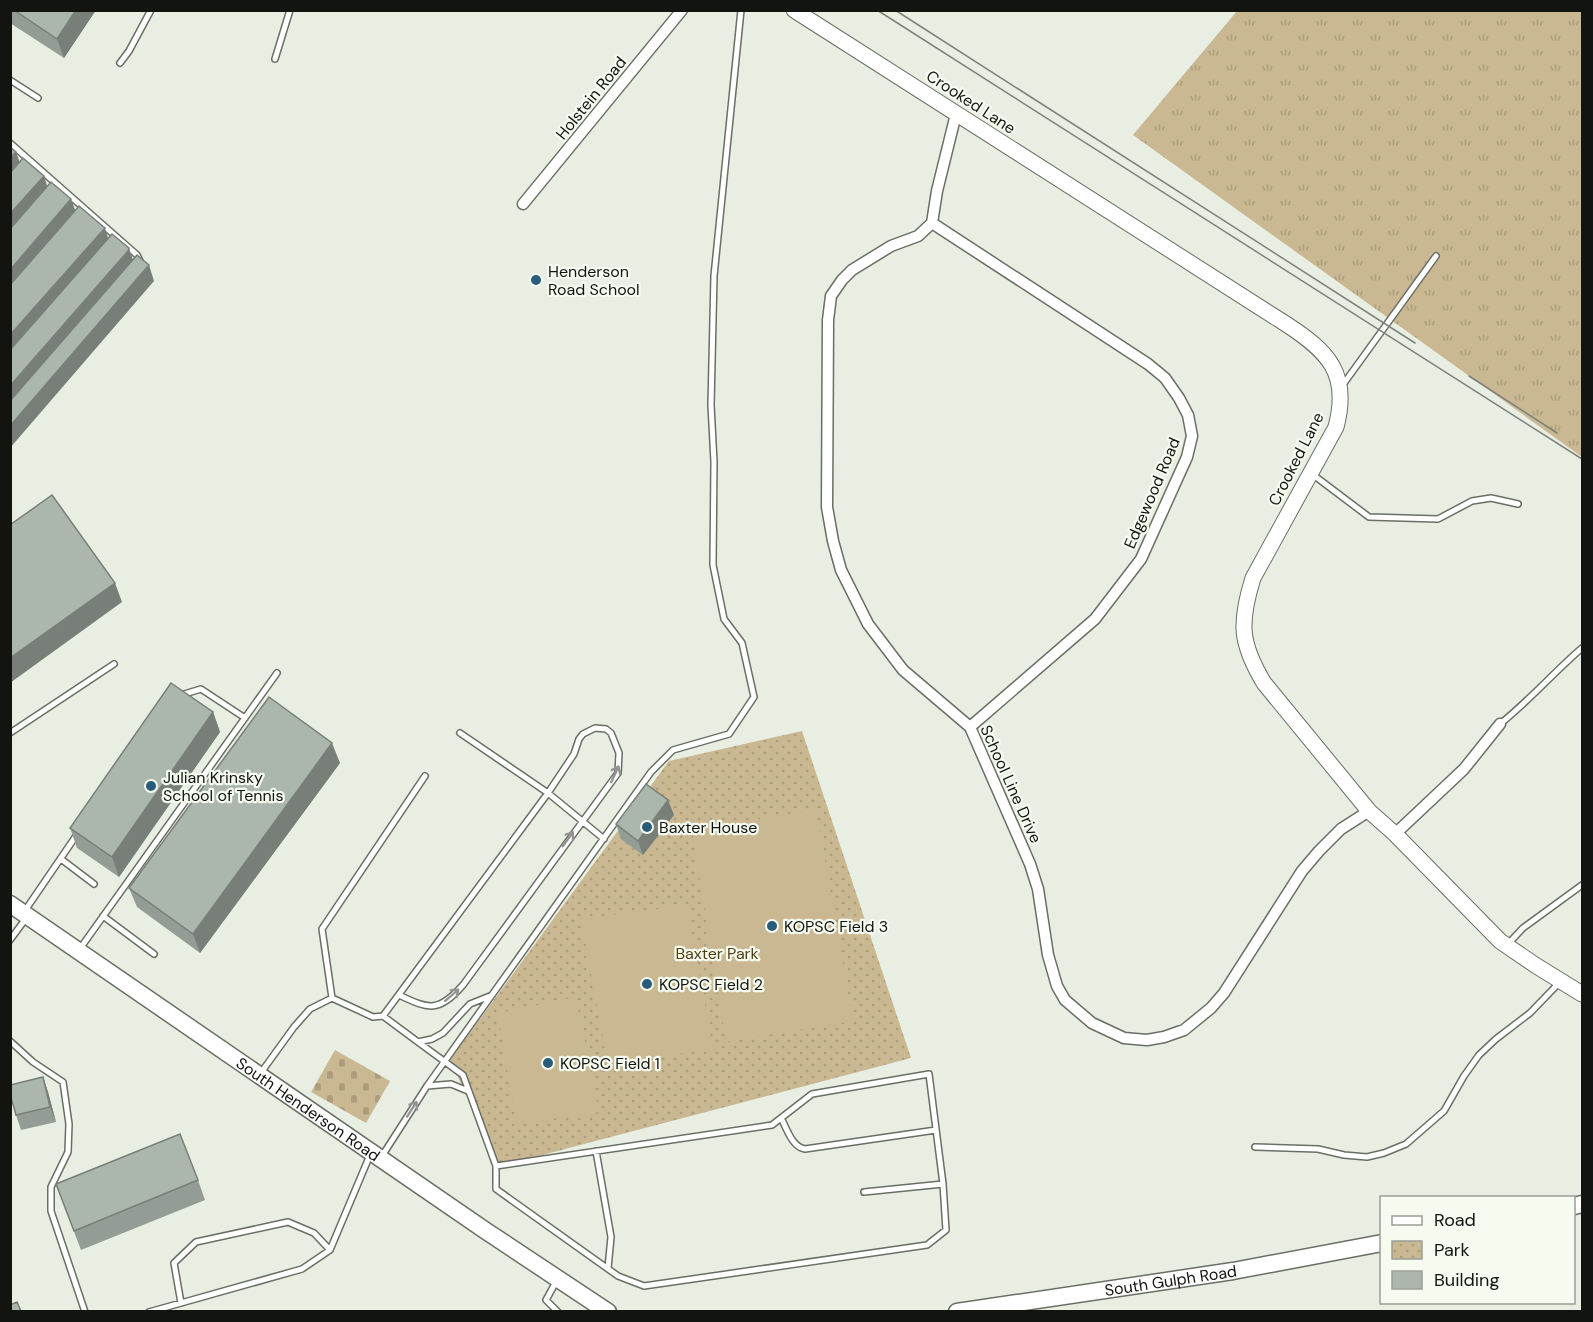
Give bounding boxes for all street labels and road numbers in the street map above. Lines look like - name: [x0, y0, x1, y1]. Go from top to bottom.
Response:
- street label: Holstein Road: [551, 52, 631, 144]
- street label: Crooked Lane: [922, 65, 1020, 139]
- street label: Crooked Lane: [1263, 409, 1329, 509]
- street label: Edgewood Road: [1119, 434, 1185, 552]
- street label: School Line Drive: [976, 722, 1046, 846]
- street label: South Henderson Road: [232, 1052, 384, 1166]
- street label: South Gulph Road: [1103, 1260, 1238, 1300]

